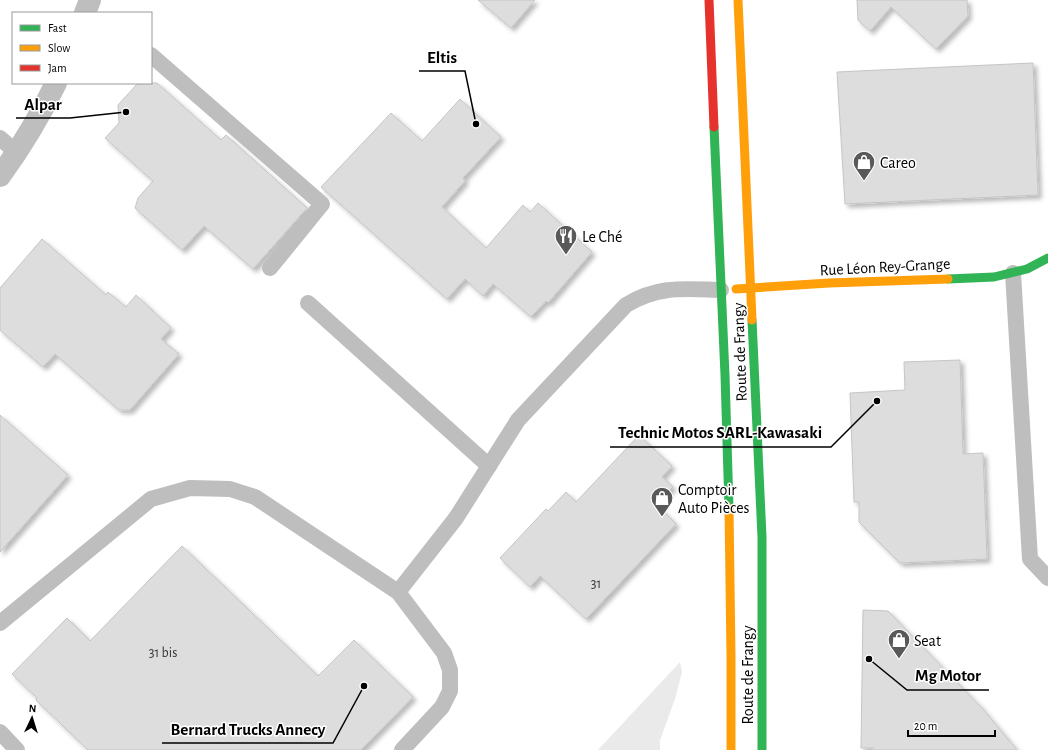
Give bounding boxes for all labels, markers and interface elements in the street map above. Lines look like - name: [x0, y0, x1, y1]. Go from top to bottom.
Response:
- legend: [12, 12, 152, 84]
- text: Fast: [48, 22, 67, 34]
- text: Slow: [48, 42, 70, 54]
- callout: Eltis: [419, 42, 465, 71]
- text: Eltis: [427, 49, 457, 66]
- text: Jam: [48, 62, 67, 74]
- callout: Alpar: [16, 89, 70, 118]
- text: Alpar: [24, 96, 62, 113]
- shop icon: Careo: [851, 149, 877, 182]
- place label: Careo: [880, 155, 916, 171]
- restaurant icon: Le Ché: [553, 223, 579, 256]
- place label: Le Ché: [582, 229, 622, 245]
- street label: Rue Léon Rey-Grange: [819, 256, 951, 279]
- street label: Route de Frangy: [730, 302, 751, 402]
- callout: Technic Motos SARL-Kawasaki: [610, 418, 831, 447]
- text: Technic Motos SARL-Kawasaki: [618, 424, 822, 441]
- place label: Comptoir Auto Pièces: [678, 482, 750, 516]
- shop icon: Comptoir Auto Pièces: [649, 485, 675, 518]
- house number: 31: [591, 577, 601, 591]
- street label: Route de Frangy: [740, 625, 757, 725]
- shop icon: Seat: [886, 627, 912, 660]
- place label: Seat: [914, 633, 941, 649]
- house number: 31 bis: [149, 646, 177, 660]
- callout: Mg Motor: [907, 661, 989, 690]
- text: Mg Motor: [915, 667, 981, 684]
- north arrow: [12, 698, 52, 738]
- text: N: [28, 703, 37, 714]
- scale bar: [908, 712, 995, 738]
- callout: Bernard Trucks Annecy: [162, 714, 333, 743]
- text: 20 m: [914, 720, 937, 732]
- text: Bernard Trucks Annecy: [171, 721, 326, 739]

